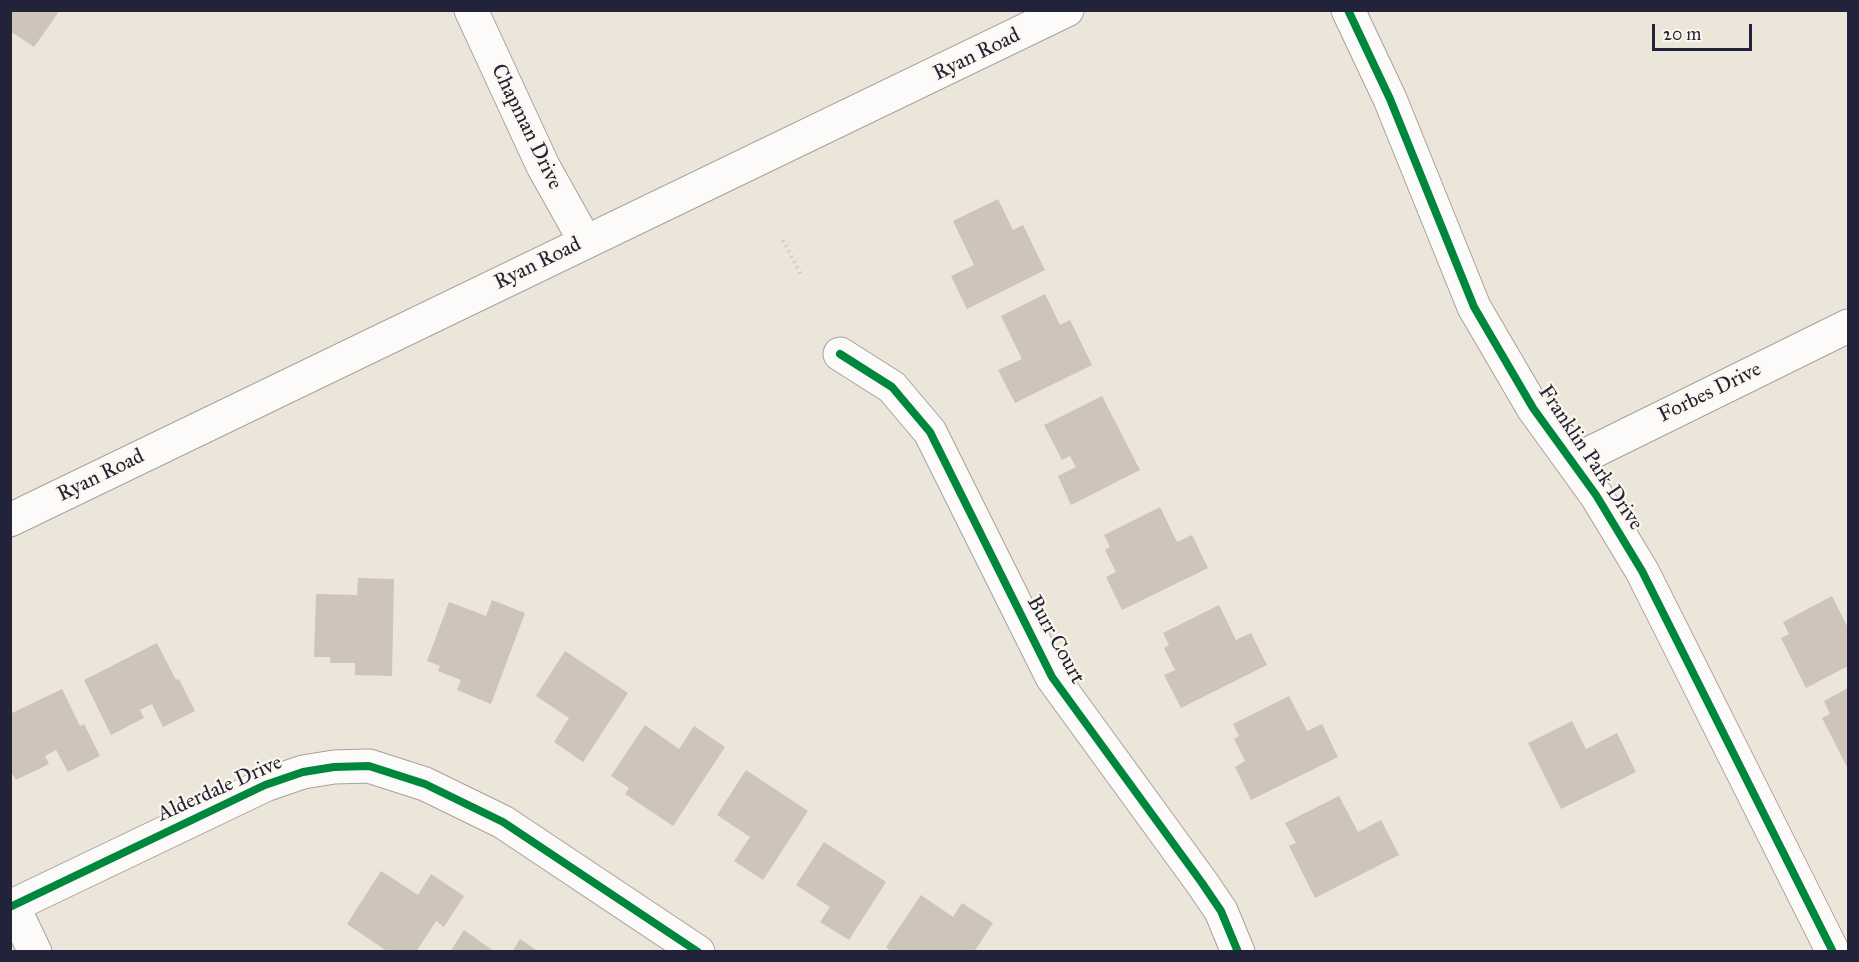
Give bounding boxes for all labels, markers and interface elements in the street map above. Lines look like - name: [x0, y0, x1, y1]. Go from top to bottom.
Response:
- scale bar: [1655, 12, 1756, 50]
- street label: Ryan Road: [929, 23, 1025, 87]
- text: 20 m: [1663, 23, 1701, 45]
- street label: Chapman Drive: [485, 60, 567, 194]
- street label: Ryan Road: [490, 232, 586, 296]
- street label: Forbes Drive: [1654, 357, 1766, 429]
- street label: Franklin Park Drive: [1532, 381, 1648, 535]
- street label: Ryan Road: [53, 444, 149, 508]
- street label: Burr Court: [1020, 592, 1090, 688]
- street label: Alderdale Drive: [154, 750, 286, 828]

